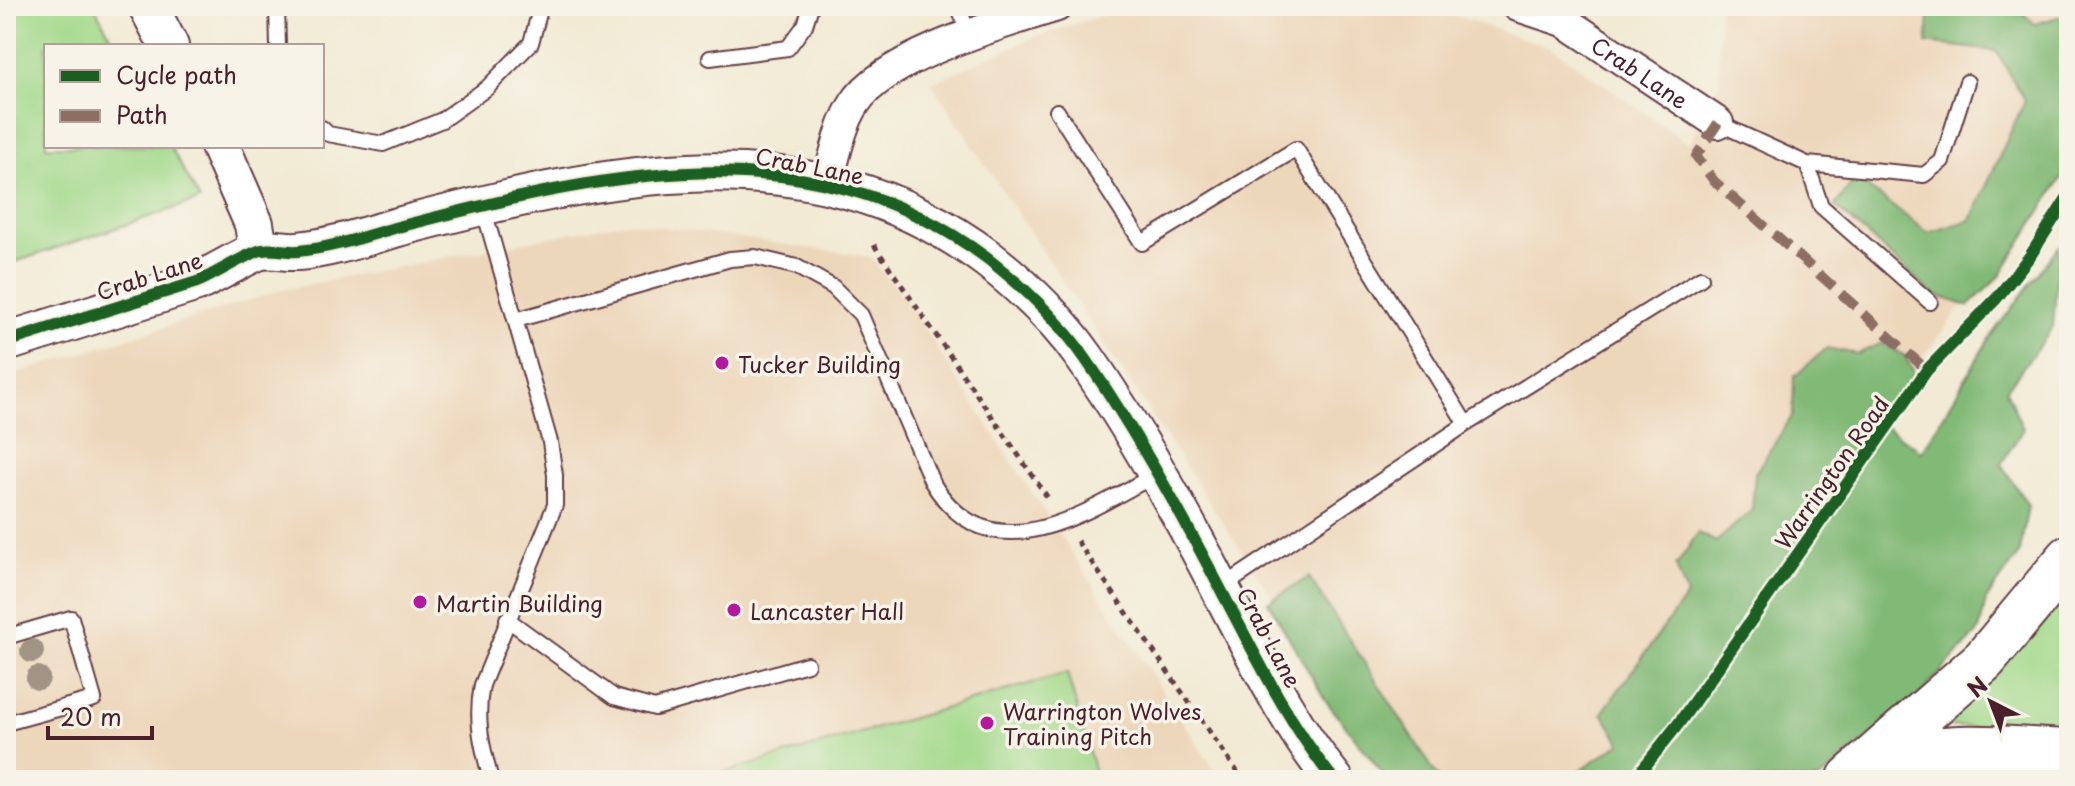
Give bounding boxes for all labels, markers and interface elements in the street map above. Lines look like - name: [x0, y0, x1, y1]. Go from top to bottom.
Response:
- street label: Crab Lane: [1585, 27, 1695, 116]
- legend: [44, 44, 324, 148]
- text: Cycle path: [116, 56, 237, 92]
- text: Path: [116, 96, 168, 132]
- street label: Crab Lane: [753, 138, 867, 192]
- street label: Crab Lane: [92, 242, 206, 308]
- place label: Tucker Building: [738, 347, 901, 380]
- marker: Tucker Building: [713, 354, 731, 372]
- street label: Warrington Road: [1766, 389, 1896, 555]
- street label: Crab Lane: [1230, 581, 1310, 693]
- place label: Martin Building: [436, 586, 603, 619]
- marker: Martin Building: [411, 593, 429, 611]
- place label: Lancaster Hall: [750, 594, 904, 627]
- marker: Lancaster Hall: [725, 601, 743, 619]
- north arrow: [1951, 662, 2031, 742]
- text: N: [1959, 668, 1994, 704]
- scale bar: [48, 690, 152, 740]
- place label: Warrington Wolves Training Pitch: [1003, 694, 1201, 752]
- text: 20 m: [60, 698, 122, 734]
- marker: Warrington Wolves Training Pitch: [978, 714, 996, 732]

